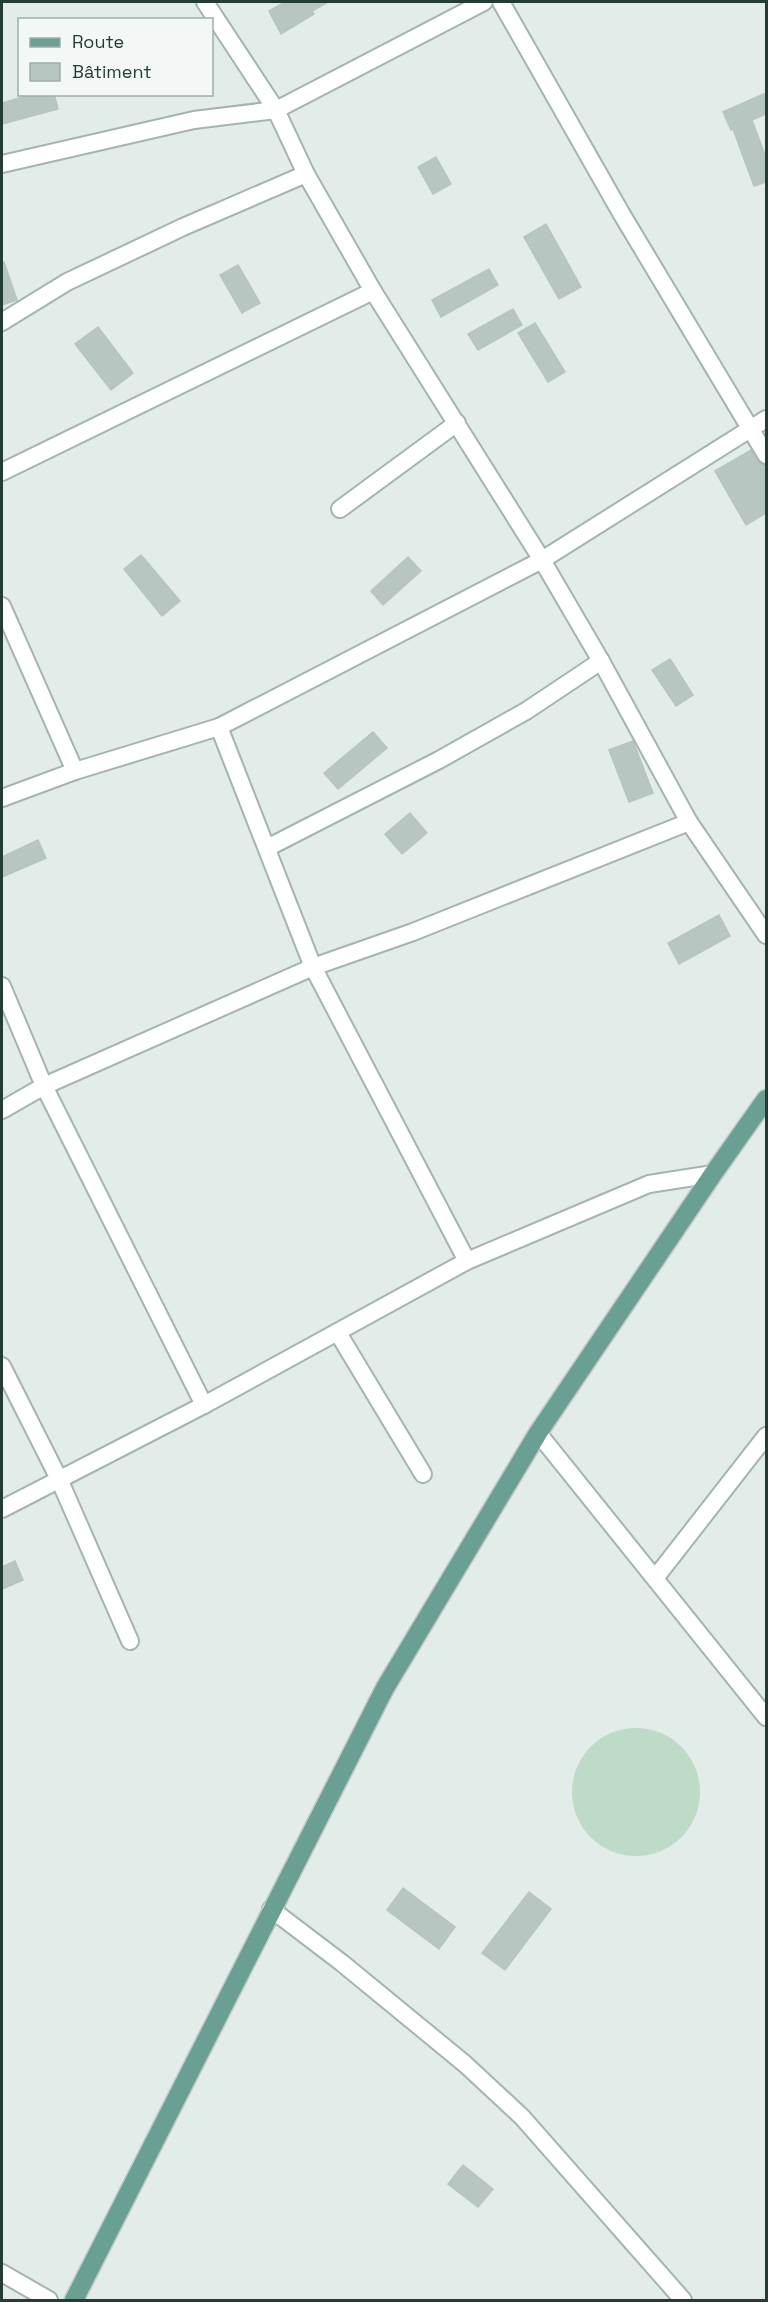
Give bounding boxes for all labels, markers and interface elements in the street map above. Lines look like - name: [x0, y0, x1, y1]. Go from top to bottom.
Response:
- legend: [18, 18, 213, 96]
- text: Route: [72, 30, 124, 53]
- text: Bâtiment: [72, 60, 152, 83]

